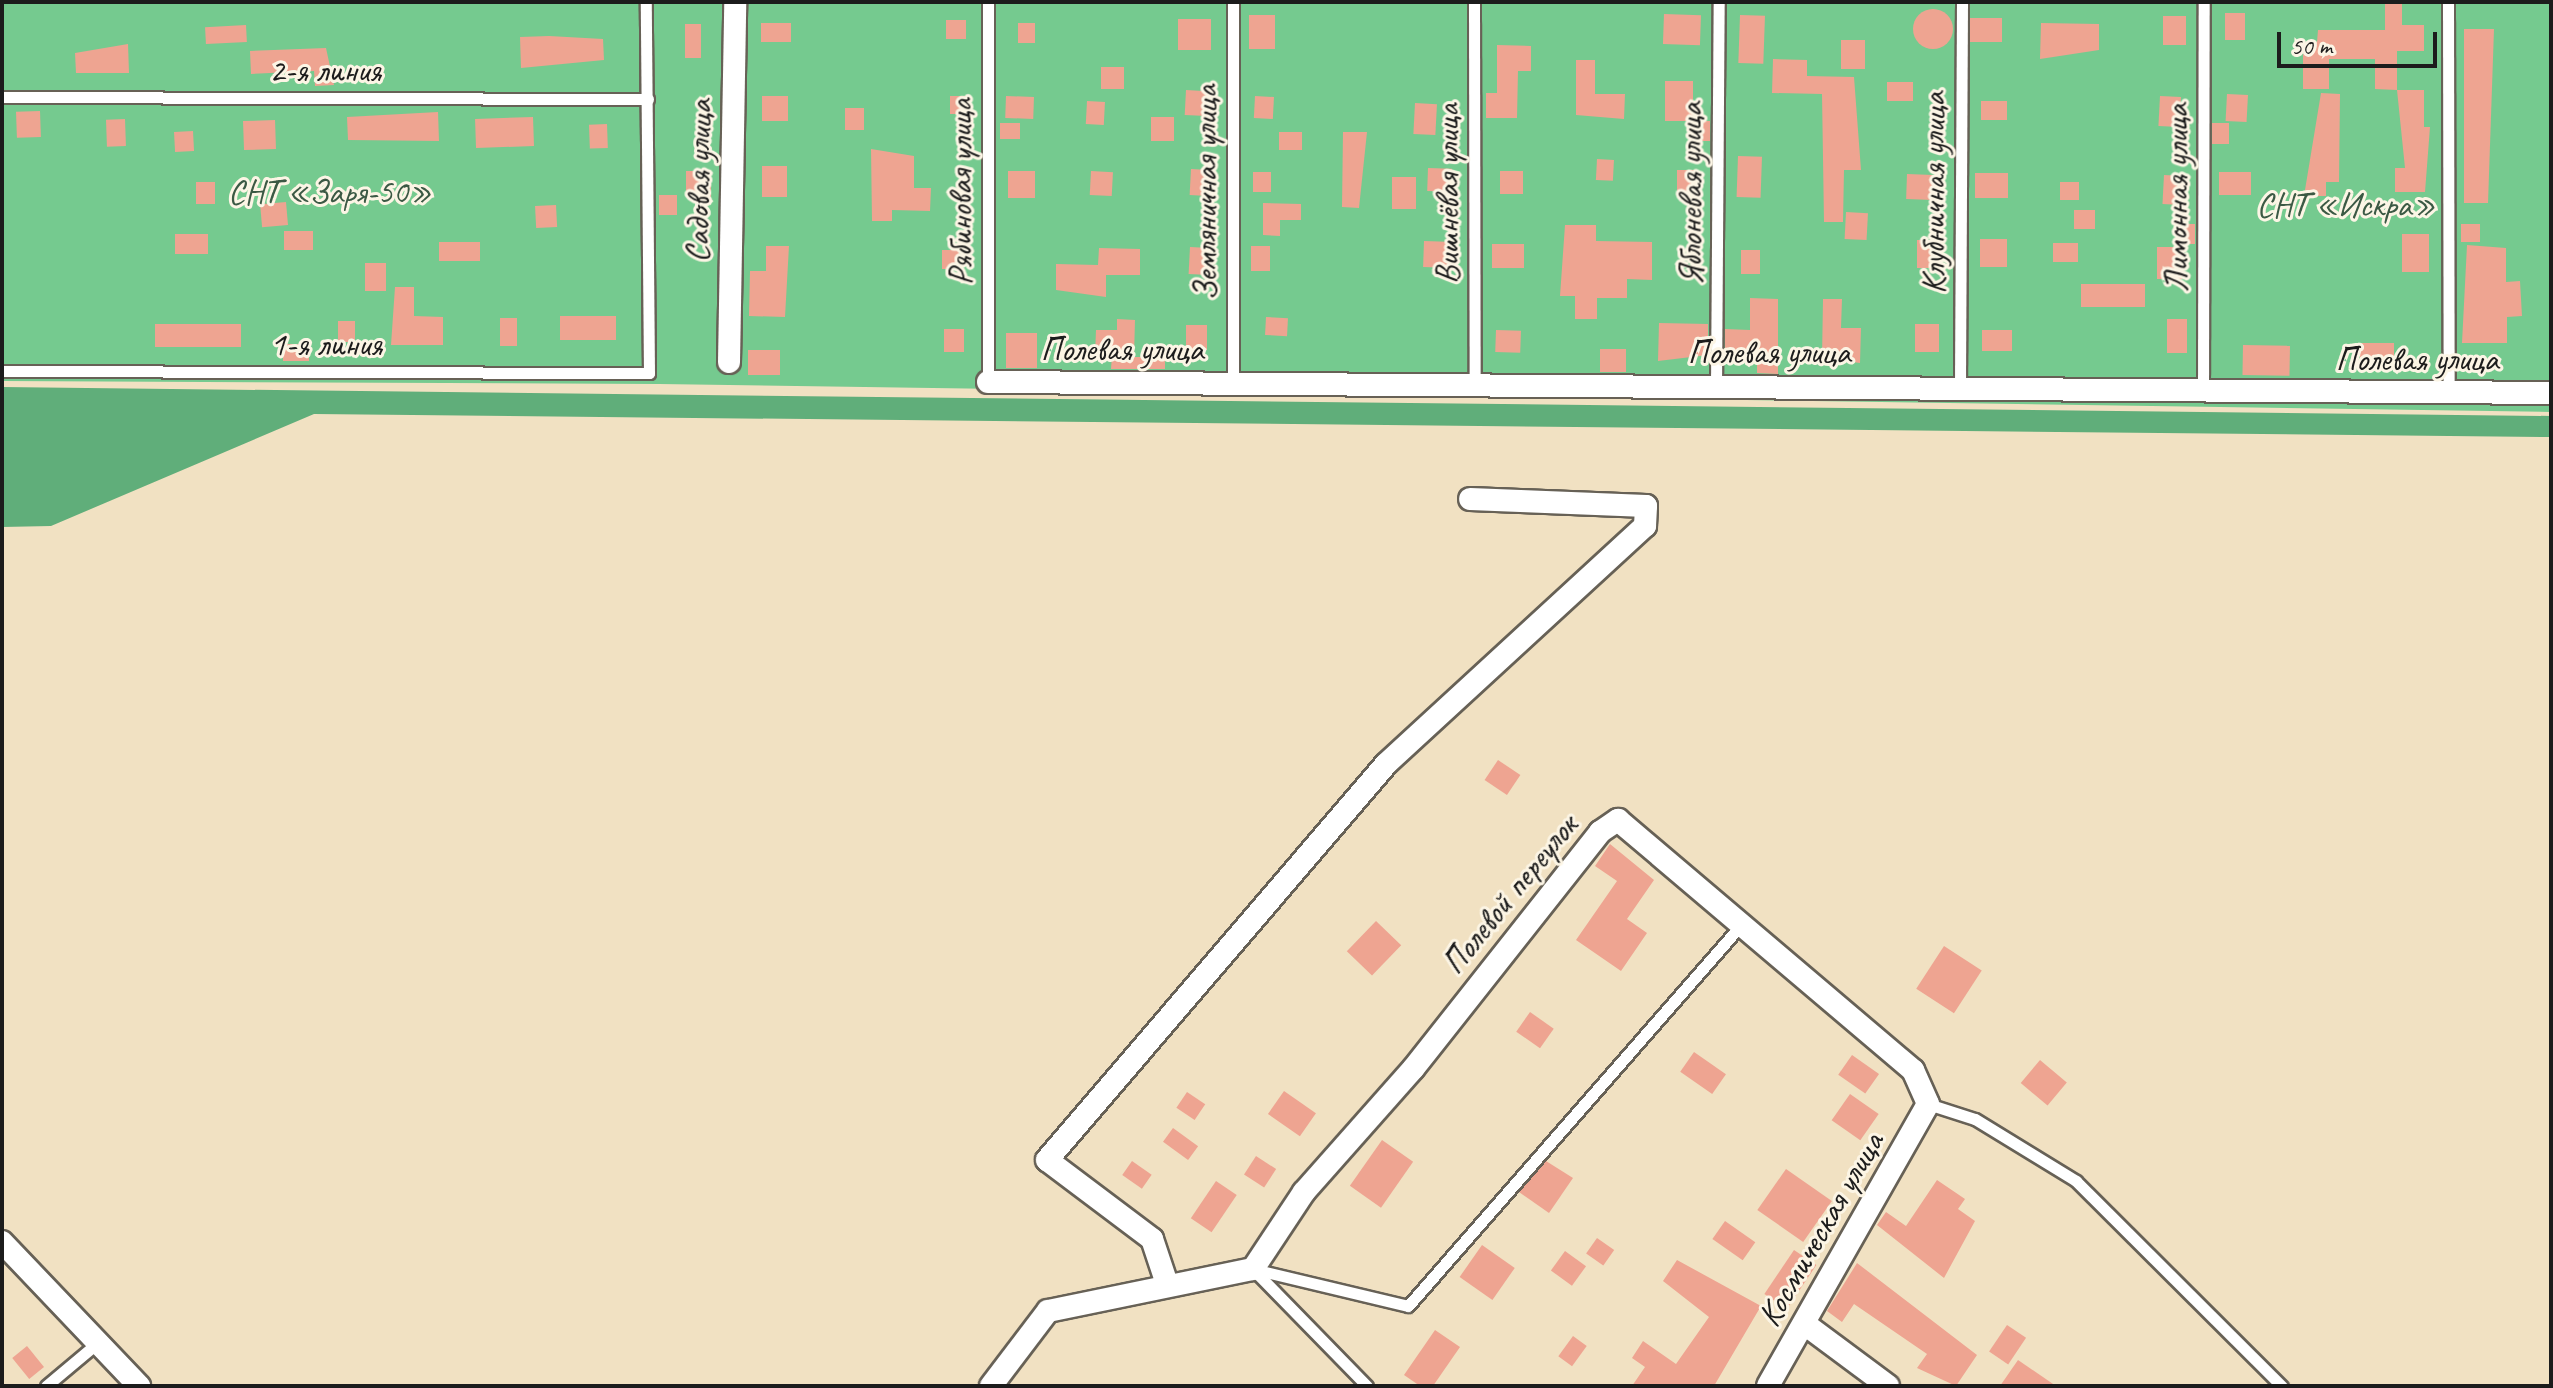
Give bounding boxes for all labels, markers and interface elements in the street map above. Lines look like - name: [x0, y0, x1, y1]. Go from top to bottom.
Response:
- scale bar: [2281, 16, 2441, 66]
- text: 50 m: [2291, 31, 2332, 61]
- street label: 2-я линия: [269, 50, 381, 90]
- street label: Земляничная улица: [1185, 84, 1225, 302]
- street label: Клубничная улица: [1913, 91, 1953, 295]
- street label: Садовая улица: [676, 98, 720, 264]
- street label: Рябиновая улица: [940, 98, 980, 286]
- street label: Яблоневая улица: [1670, 101, 1710, 287]
- street label: Вишнёвая улица: [1427, 102, 1467, 286]
- street label: Лимонная улица: [2156, 103, 2196, 293]
- park label: СНТ «Заря-50»: [228, 172, 432, 212]
- park label: СНТ «Искра»: [2256, 185, 2436, 225]
- street label: 1-я линия: [270, 324, 382, 364]
- street label: Полевая улица: [1040, 329, 1204, 369]
- street label: Полевая улица: [1687, 332, 1851, 372]
- street label: Полевая улица: [2335, 339, 2499, 379]
- street label: Полевой переулок: [1432, 806, 1586, 982]
- street label: Космическая улица: [1747, 1124, 1893, 1334]

